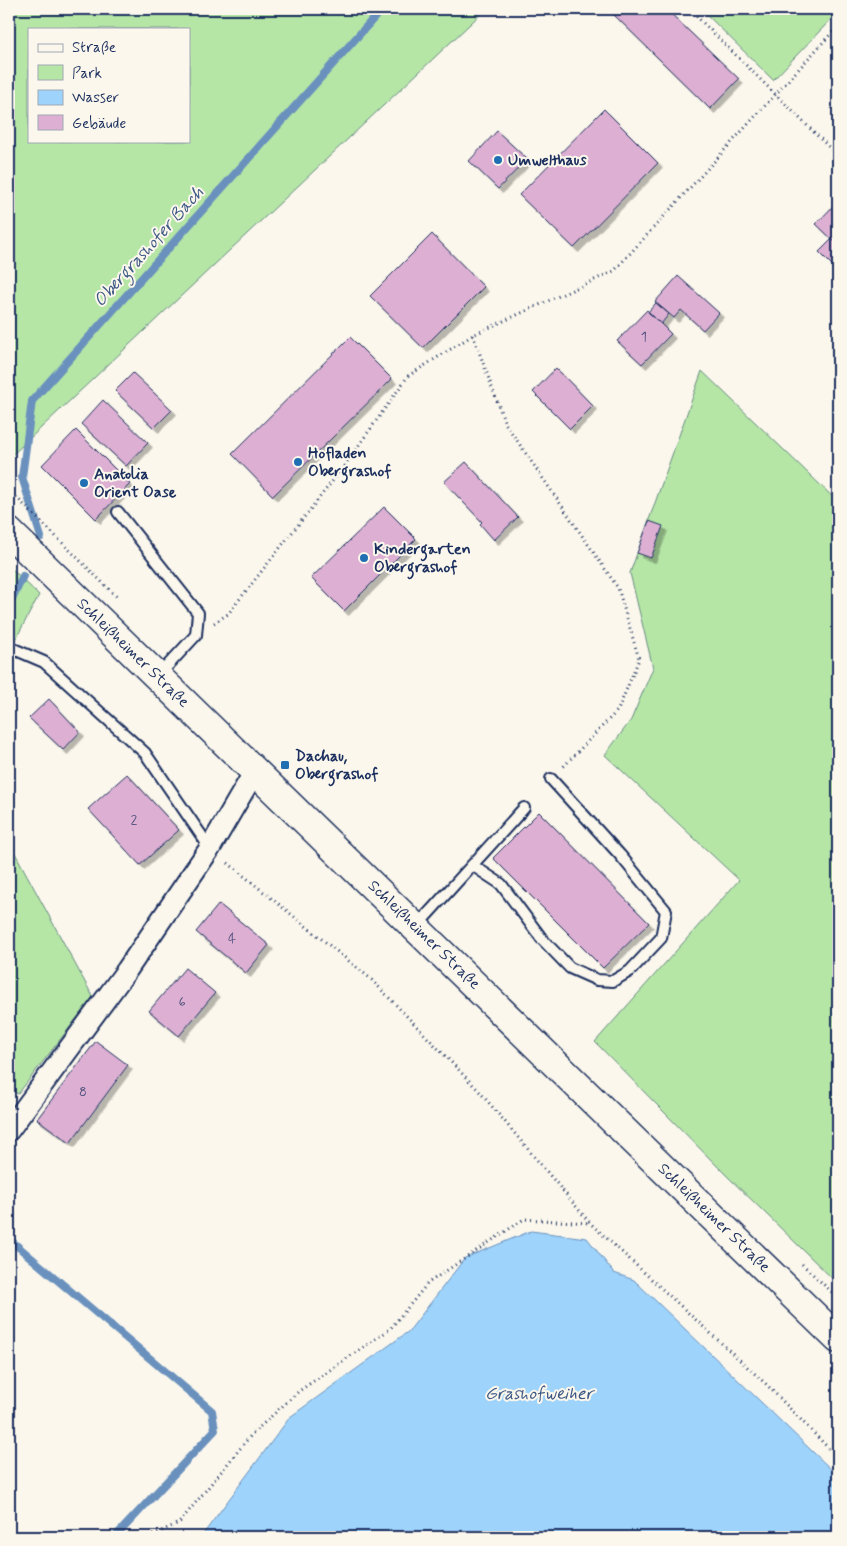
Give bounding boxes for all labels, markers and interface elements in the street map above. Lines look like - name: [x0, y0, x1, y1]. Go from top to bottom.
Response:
- legend: [28, 28, 190, 142]
- text: Straße: [72, 38, 116, 58]
- text: Park: [72, 64, 102, 84]
- text: Wasser: [72, 88, 119, 108]
- text: Gebäude: [72, 114, 126, 134]
- place label: Umwelthaus: [508, 150, 588, 171]
- marker: Umwelthaus: [492, 154, 504, 166]
- water label: Obergrashofer Bach: [88, 181, 211, 314]
- house number: 1: [641, 328, 647, 346]
- place label: Hofladen Obergrashof: [308, 443, 391, 484]
- marker: Hofladen Obergrashof: [292, 456, 304, 468]
- place label: Anatolia Orient Oase: [94, 464, 177, 503]
- marker: Anatolia Orient Oase: [78, 477, 90, 489]
- place label: Kindergarten Obergrashof: [374, 539, 471, 580]
- marker: Kindergarten Obergrashof: [358, 552, 370, 564]
- street label: Schleißheimer Straße: [72, 594, 194, 712]
- place label: Dachau, Obergrashof: [295, 746, 378, 787]
- marker: Dachau, Obergrashof: [279, 759, 291, 771]
- house number: 2: [131, 811, 138, 829]
- street label: Schleißheimer Straße: [363, 876, 485, 994]
- house number: 4: [228, 930, 236, 948]
- house number: 6: [178, 993, 186, 1011]
- house number: 8: [79, 1083, 87, 1101]
- street label: Schleißheimer Straße: [653, 1159, 775, 1277]
- water label: Grashofweiher: [485, 1382, 596, 1406]

